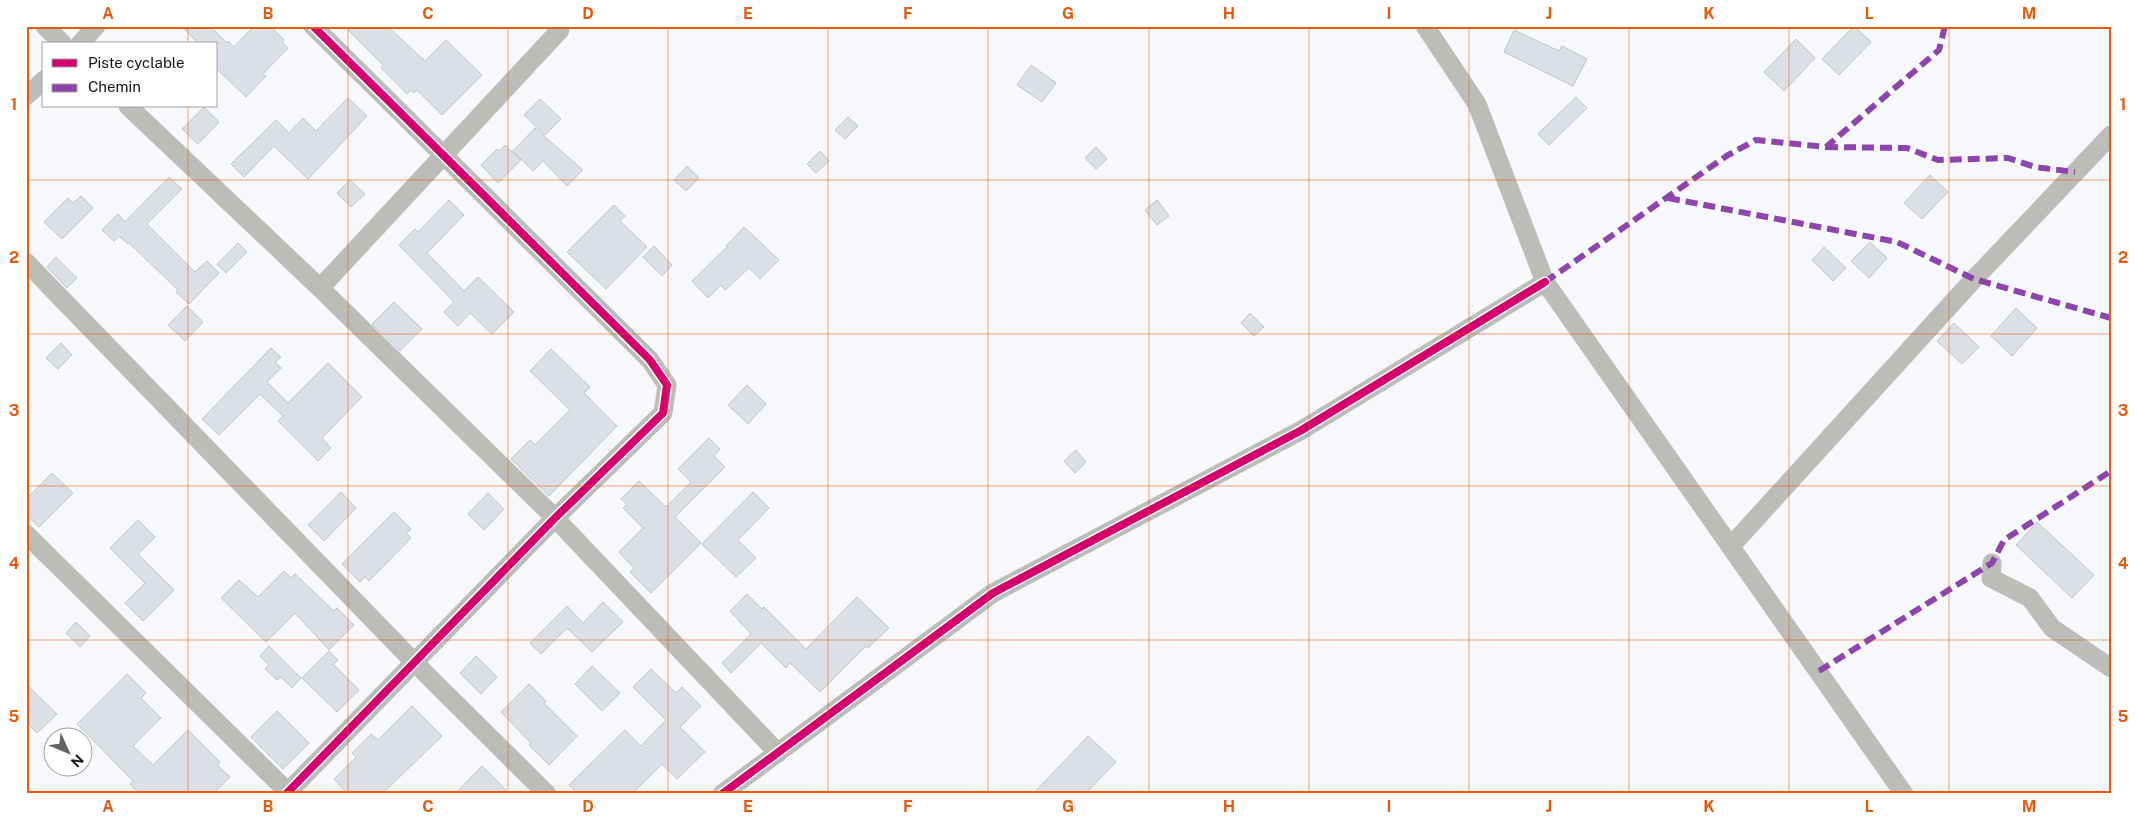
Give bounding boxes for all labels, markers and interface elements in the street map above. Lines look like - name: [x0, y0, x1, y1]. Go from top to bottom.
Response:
- text: A: [102, 4, 114, 23]
- text: B: [263, 4, 274, 23]
- text: C: [422, 4, 434, 23]
- text: D: [582, 4, 594, 23]
- text: E: [743, 4, 753, 23]
- text: F: [903, 4, 913, 23]
- text: G: [1062, 4, 1074, 23]
- text: H: [1223, 4, 1235, 23]
- text: I: [1387, 4, 1391, 23]
- text: J: [1546, 4, 1552, 23]
- text: K: [1703, 4, 1715, 23]
- text: L: [1864, 4, 1874, 23]
- text: M: [2022, 4, 2036, 23]
- legend: [42, 42, 218, 108]
- text: Piste cyclable: [88, 54, 185, 71]
- text: Chemin: [88, 78, 141, 95]
- text: 1: [11, 95, 17, 114]
- text: 1: [2120, 95, 2126, 114]
- text: 2: [9, 248, 19, 267]
- text: 2: [2118, 248, 2128, 267]
- text: 3: [9, 401, 19, 420]
- text: 3: [2118, 401, 2128, 420]
- text: 4: [9, 554, 20, 573]
- text: 4: [2118, 554, 2129, 573]
- text: 5: [9, 707, 20, 726]
- text: 5: [2118, 707, 2129, 726]
- north arrow: [42, 728, 92, 778]
- text: N: [68, 752, 87, 771]
- text: A: [102, 797, 114, 816]
- text: B: [263, 797, 274, 816]
- text: C: [422, 797, 434, 816]
- text: D: [582, 797, 594, 816]
- text: E: [743, 797, 753, 816]
- text: F: [903, 797, 913, 816]
- text: G: [1062, 797, 1074, 816]
- text: H: [1223, 797, 1235, 816]
- text: I: [1387, 797, 1391, 816]
- text: J: [1546, 797, 1552, 816]
- text: K: [1703, 797, 1715, 816]
- text: L: [1864, 797, 1874, 816]
- text: M: [2022, 797, 2036, 816]

